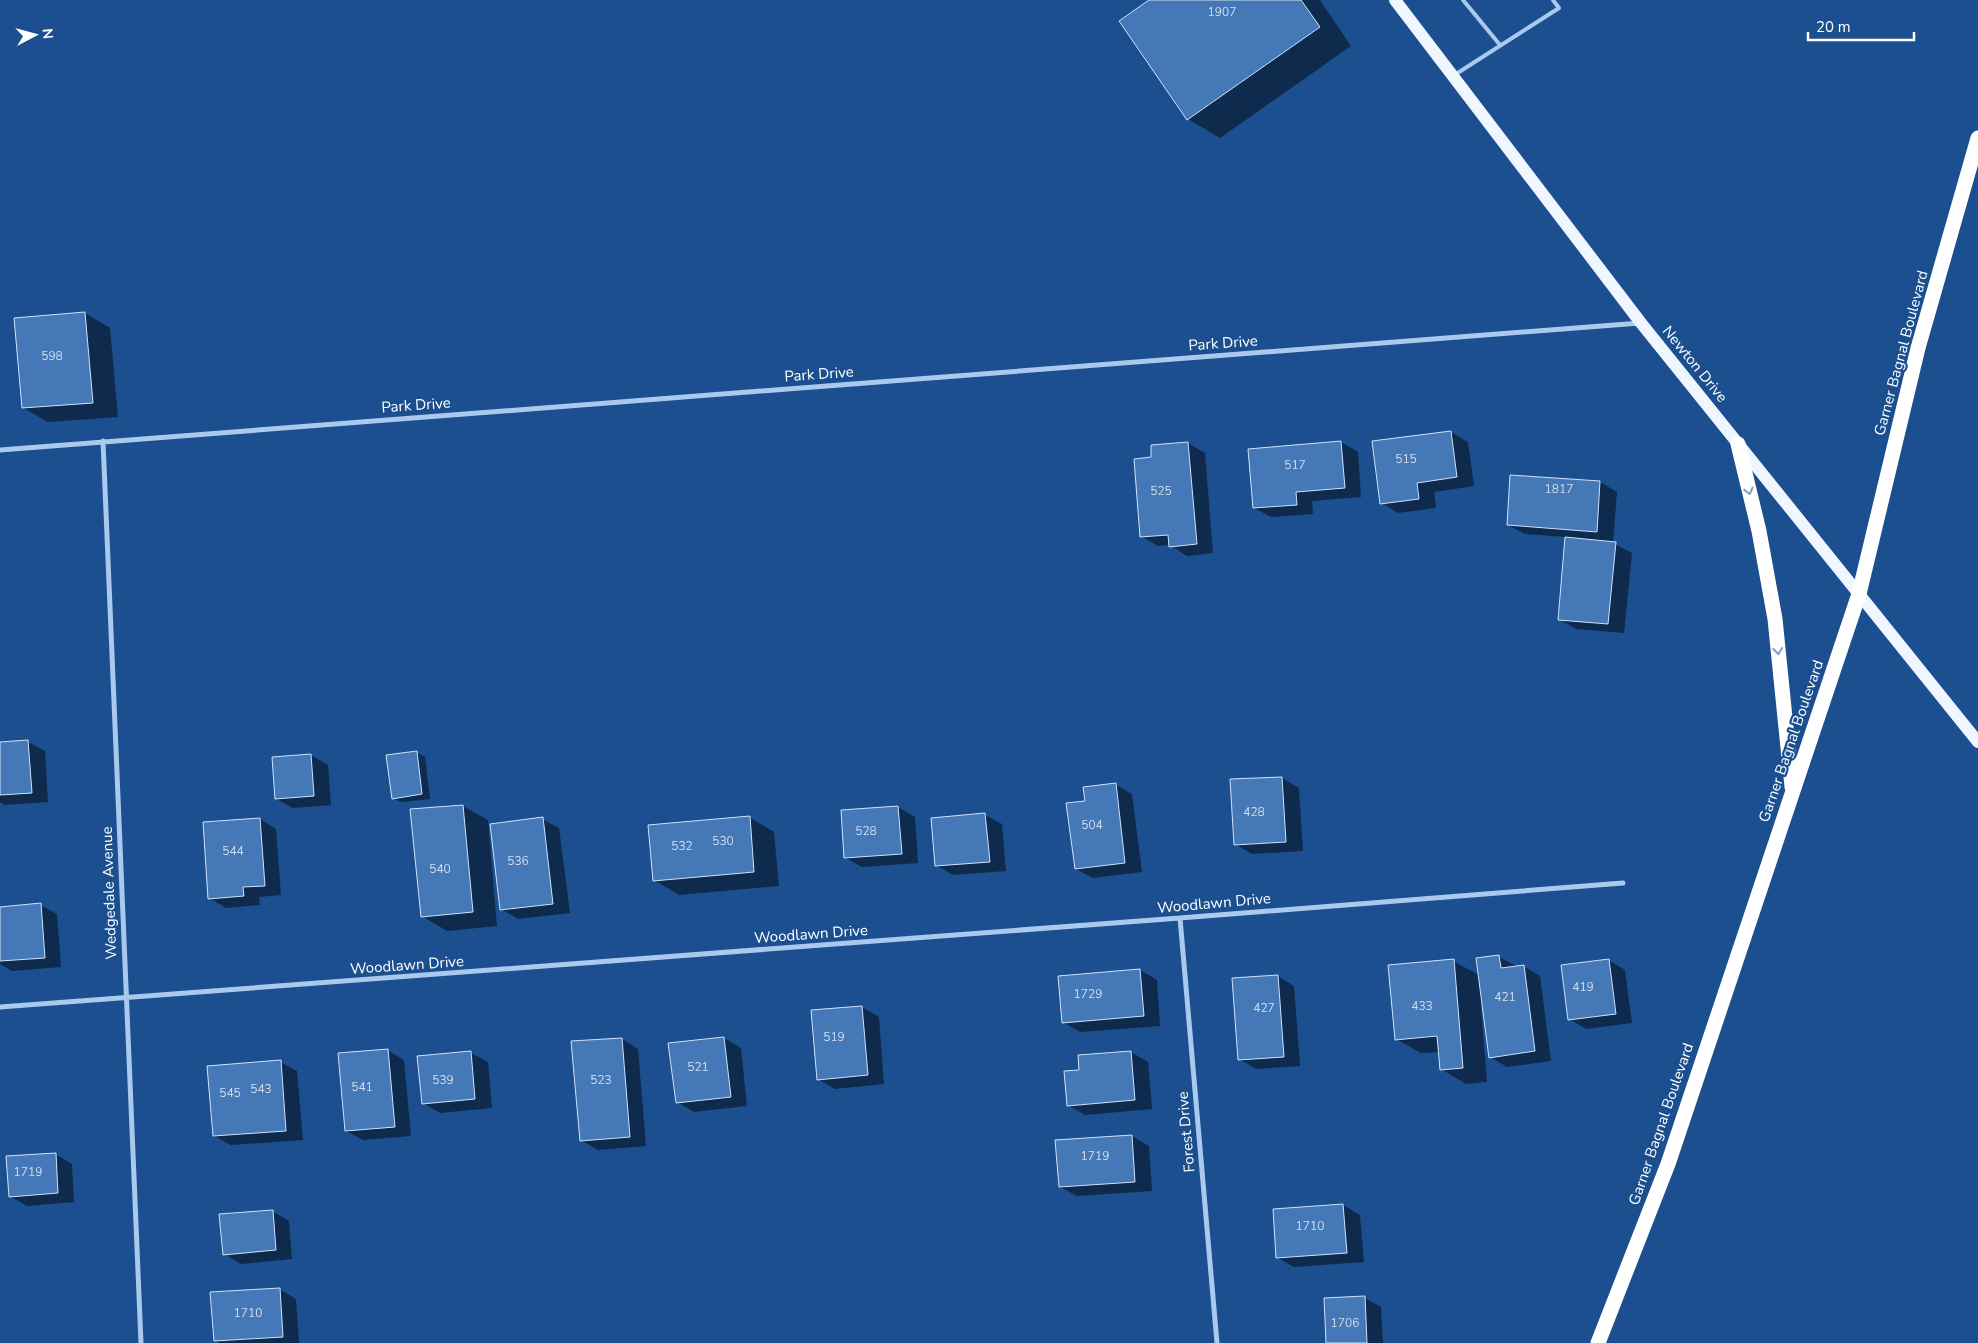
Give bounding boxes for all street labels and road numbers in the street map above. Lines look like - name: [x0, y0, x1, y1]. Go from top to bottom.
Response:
- street label: Garner Bagnal Boulevard: [1869, 268, 1933, 438]
- street label: Newton Drive: [1658, 321, 1732, 407]
- street label: Park Drive: [1188, 331, 1258, 355]
- street label: Park Drive: [784, 362, 854, 386]
- street label: Park Drive: [381, 393, 451, 417]
- street label: Garner Bagnal Boulevard: [1754, 657, 1828, 825]
- street label: Wedgedale Avenue: [97, 826, 121, 960]
- street label: Woodlawn Drive: [1156, 888, 1272, 918]
- street label: Woodlawn Drive: [753, 920, 869, 948]
- street label: Woodlawn Drive: [349, 951, 465, 979]
- street label: Garner Bagnal Boulevard: [1624, 1040, 1698, 1208]
- street label: Forest Drive: [1172, 1091, 1200, 1173]

